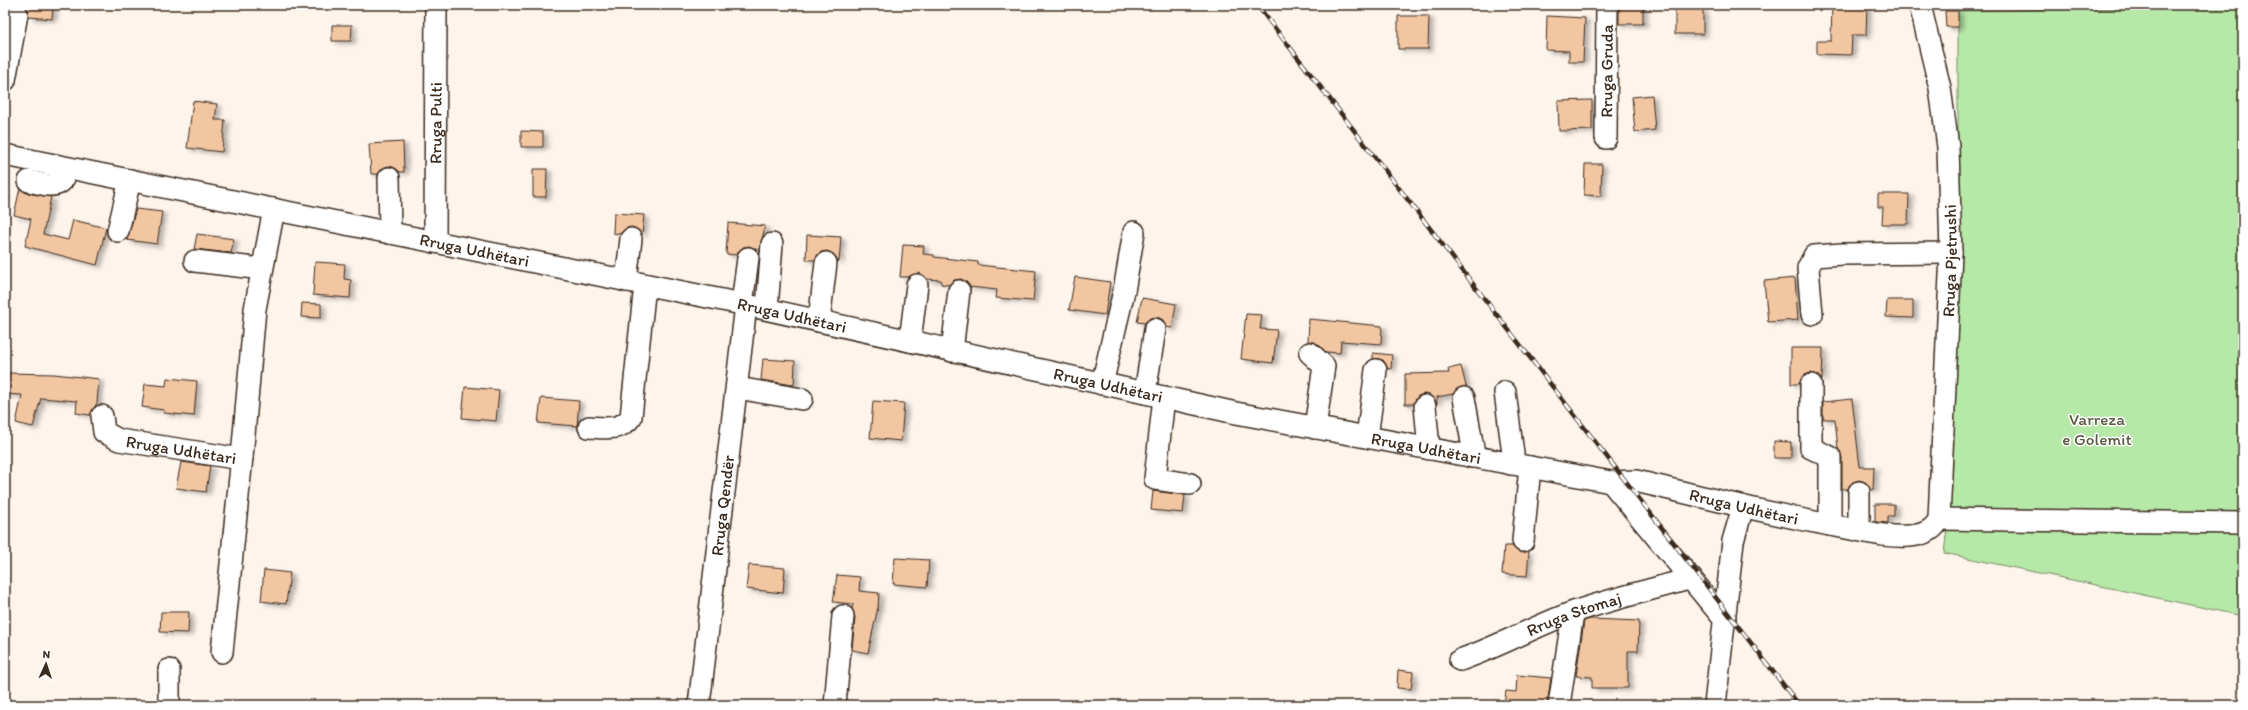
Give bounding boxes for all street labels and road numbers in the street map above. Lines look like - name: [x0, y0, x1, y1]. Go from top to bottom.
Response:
- street label: Rruga Gruda: [1596, 24, 1617, 118]
- street label: Rruga Pulti: [425, 82, 446, 164]
- street label: Rruga Pjetrushi: [1938, 204, 1961, 317]
- street label: Rruga Udhëtari: [418, 229, 531, 271]
- street label: Rruga Udhëtari: [735, 293, 848, 337]
- street label: Rruga Udhëtari: [1052, 363, 1165, 407]
- street label: Rruga Udhëtari: [1369, 428, 1483, 468]
- street label: Rruga Udhëtari: [125, 431, 238, 468]
- street label: Rruga Qendër: [707, 453, 738, 557]
- street label: Rruga Udhëtari: [1687, 484, 1800, 529]
- street label: Rruga Stomaj: [1523, 588, 1623, 640]

